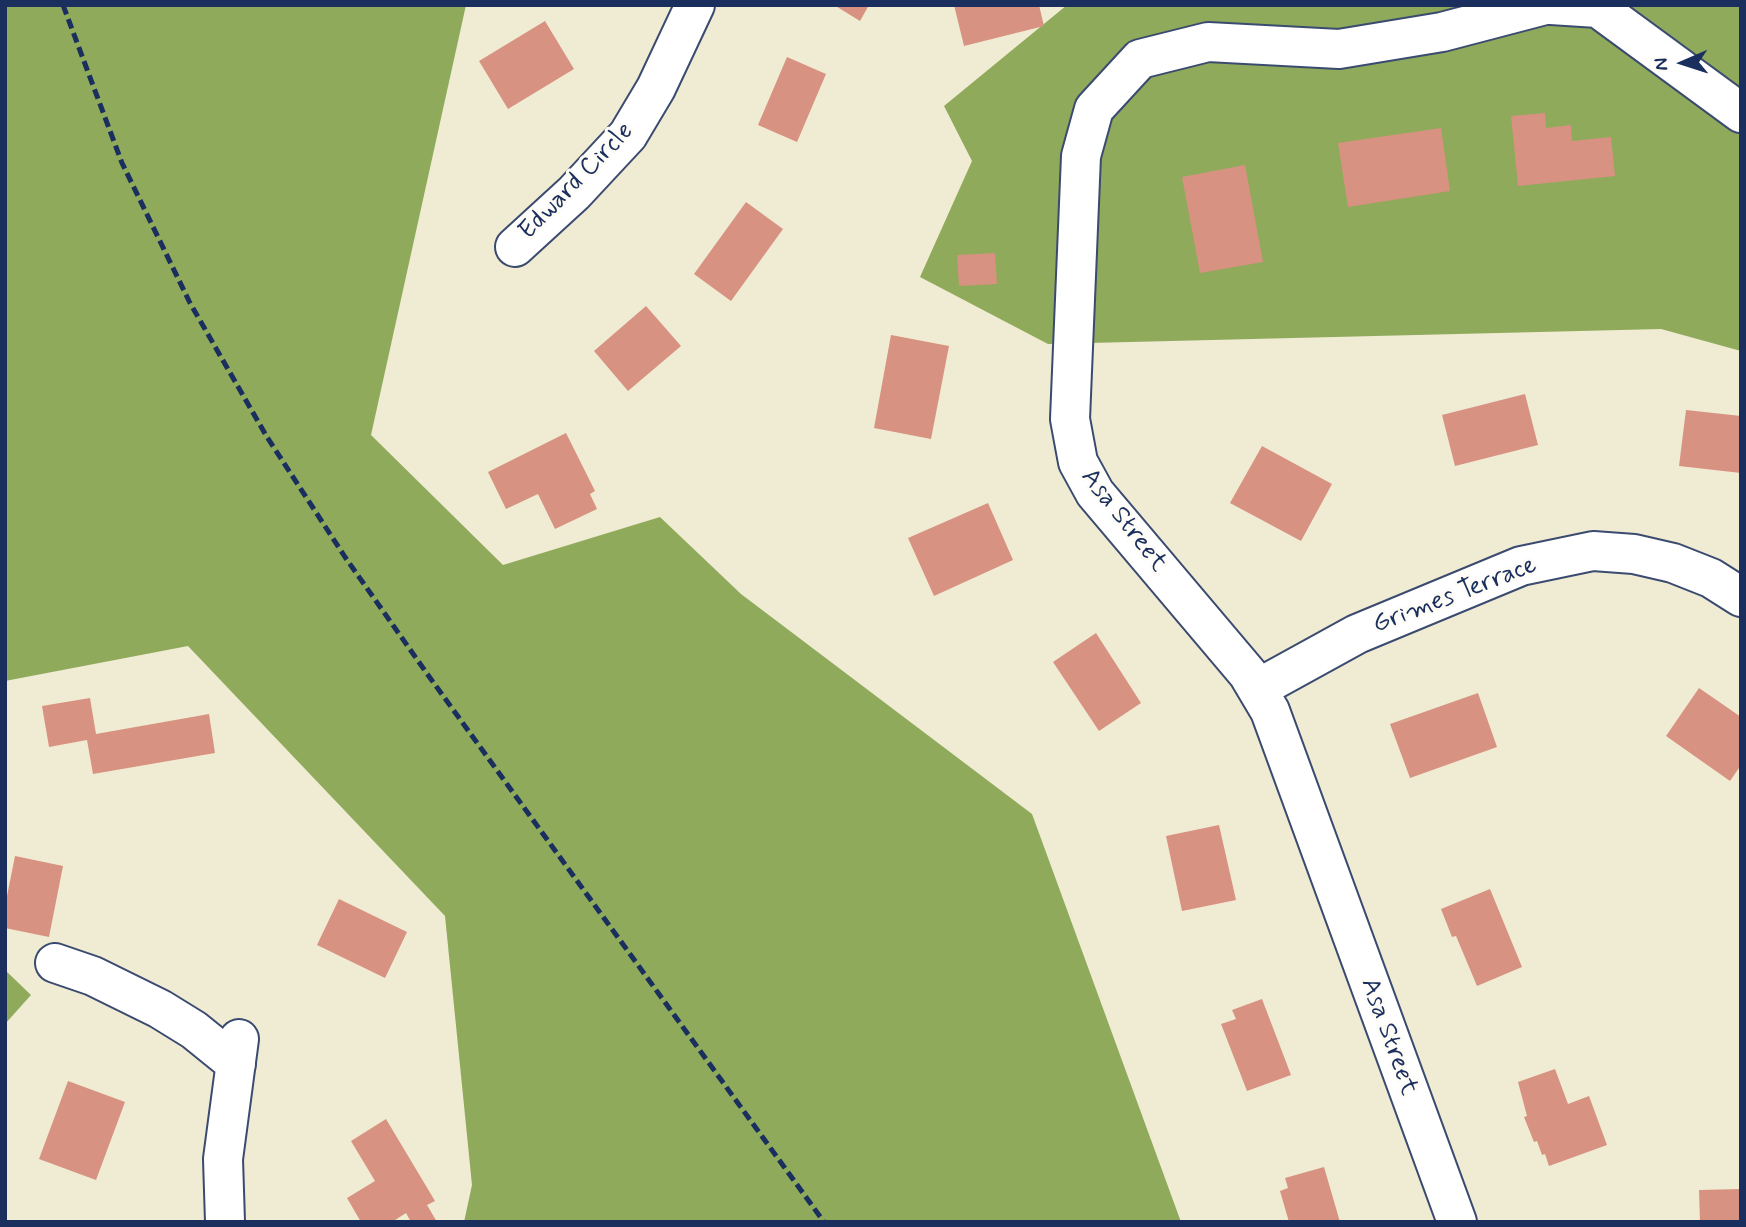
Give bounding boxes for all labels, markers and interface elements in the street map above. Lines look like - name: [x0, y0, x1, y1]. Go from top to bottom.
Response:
- north arrow: [1648, 28, 1718, 98]
- text: N: [1649, 57, 1674, 71]
- street label: Edward Circle: [513, 117, 641, 247]
- street label: Asa Street: [1073, 463, 1173, 579]
- street label: Grimes Terrace: [1369, 550, 1541, 642]
- street label: Asa Street: [1352, 974, 1424, 1100]

